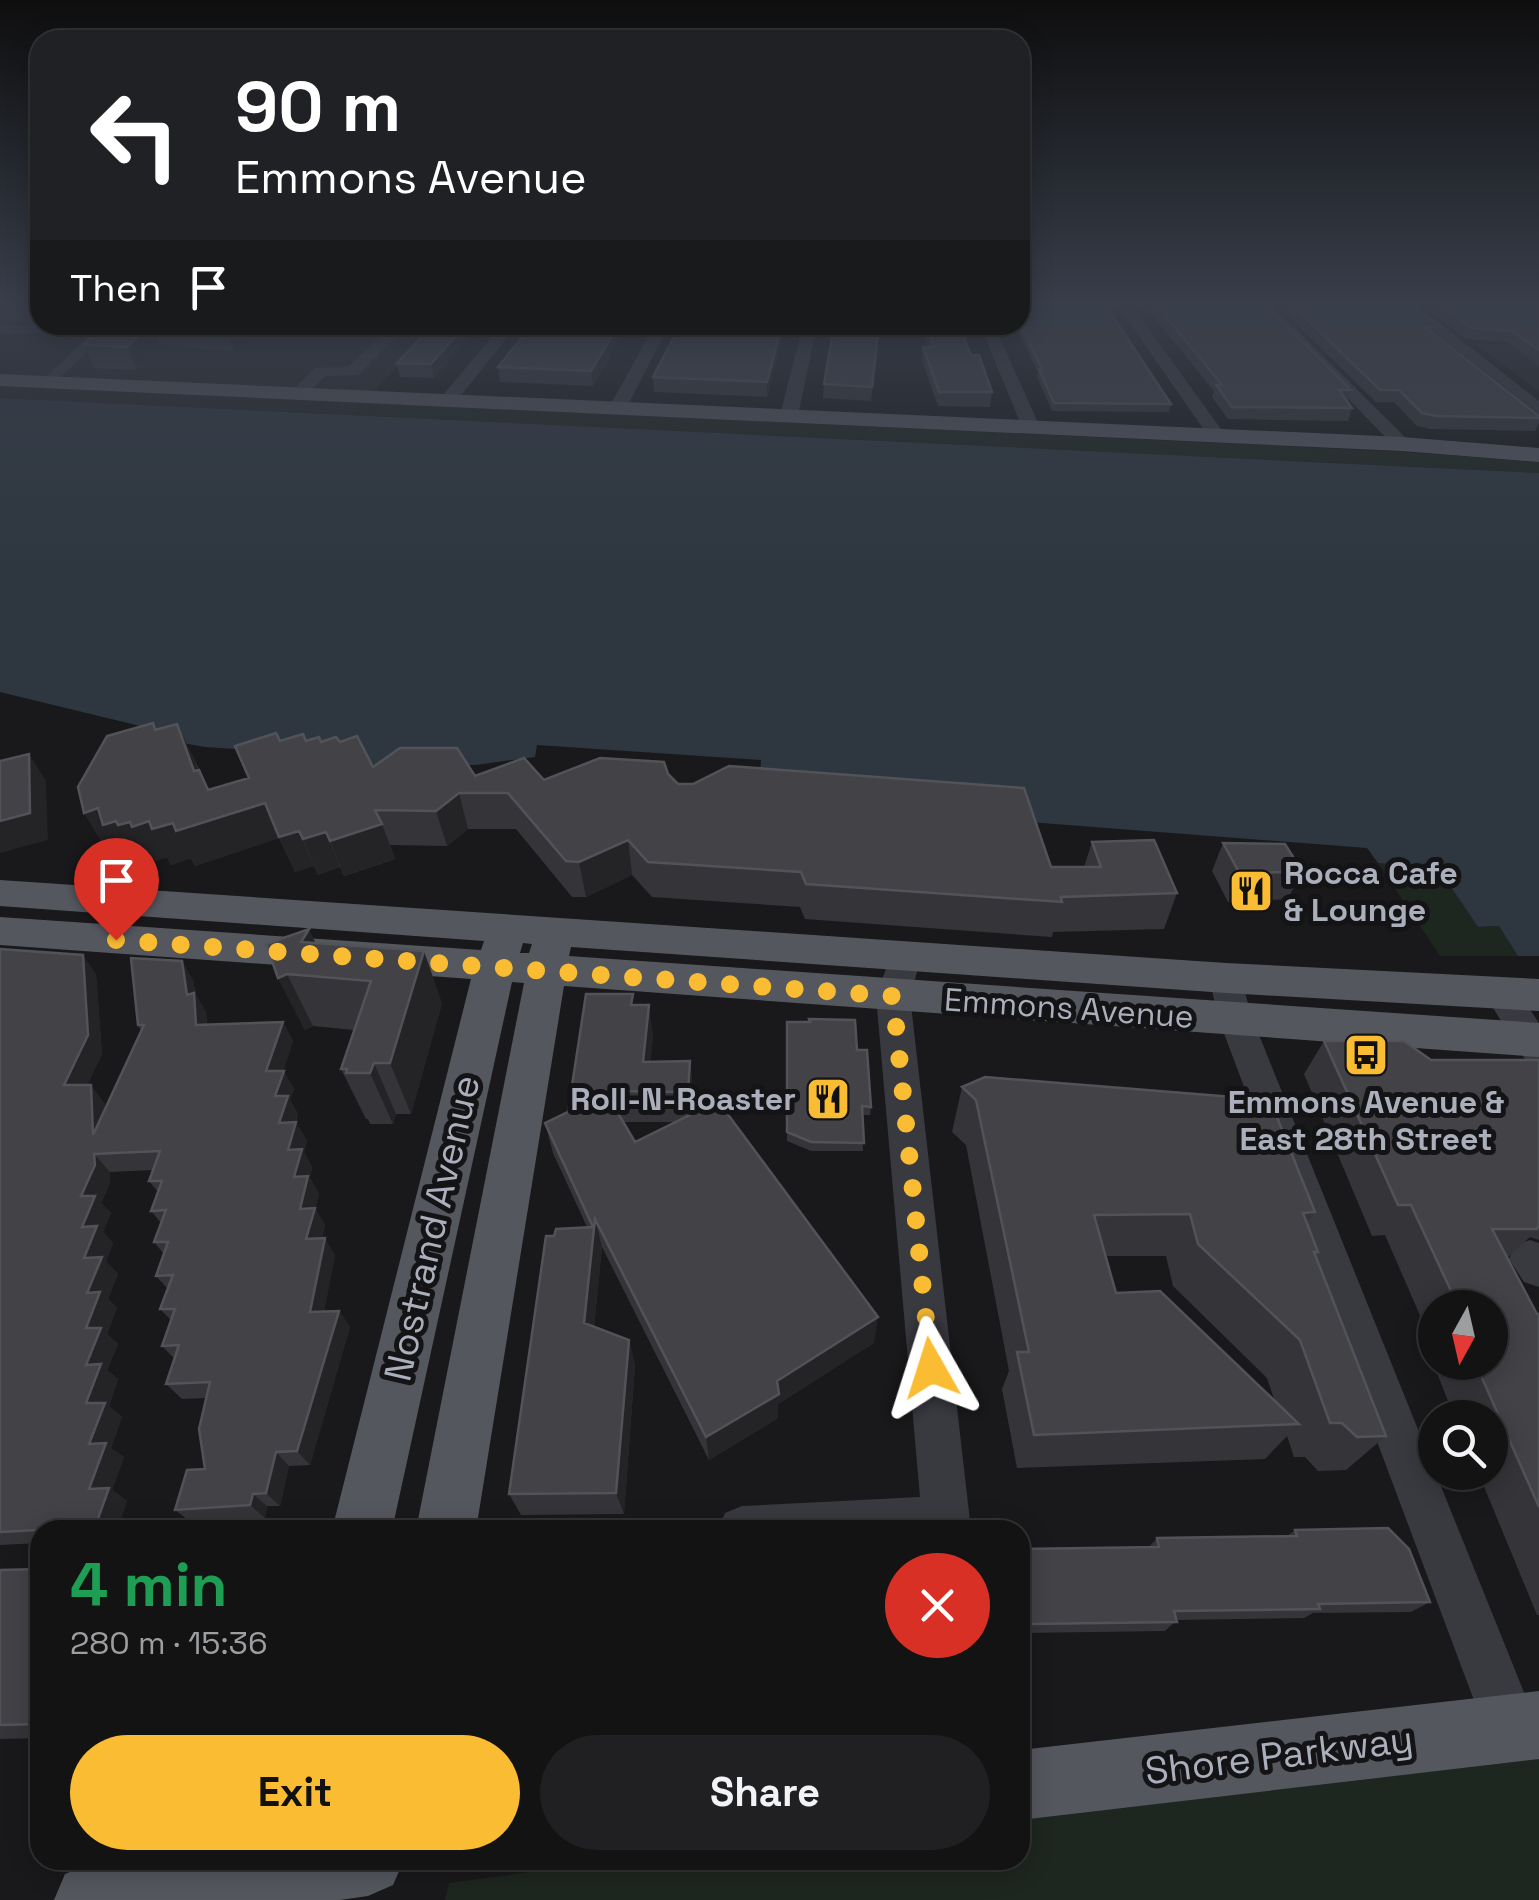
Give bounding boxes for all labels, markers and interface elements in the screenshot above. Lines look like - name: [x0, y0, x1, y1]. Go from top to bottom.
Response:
- text: 90 m: [235, 62, 401, 151]
- icon: left: [70, 70, 200, 200]
- text: Emmons Avenue: [235, 149, 587, 206]
- icon: arrive: [181, 260, 236, 315]
- text: Then: [70, 264, 161, 312]
- pin: [74, 838, 159, 941]
- icon: arrive: [89, 853, 144, 908]
- place label: Rocca Cafe & Lounge: [1284, 853, 1458, 930]
- restaurant icon: Rocca Cafe & Lounge: [1228, 868, 1274, 914]
- street label: Emmons Avenue: [943, 979, 1195, 1037]
- bus stop icon: Emmons Avenue & East 28th Street: [1343, 1032, 1389, 1078]
- street label: Nostrand Avenue: [373, 1070, 491, 1386]
- restaurant icon: Roll-N-Roaster: [805, 1076, 851, 1122]
- place label: Roll-N-Roaster: [570, 1079, 796, 1119]
- place label: Emmons Avenue & East 28th Street: [1228, 1082, 1504, 1159]
- north arrow: [1418, 1290, 1508, 1380]
- map controls: [1418, 1290, 1508, 1490]
- position arrow: [879, 1316, 983, 1420]
- button: search: [1418, 1400, 1508, 1490]
- text: 4 min: [70, 1547, 228, 1624]
- button: close: [885, 1553, 990, 1658]
- text: 280 m · 15:36: [70, 1623, 267, 1663]
- street label: Shore Parkway: [1142, 1715, 1416, 1795]
- button: Exit: [70, 1735, 520, 1850]
- button: Share: [540, 1735, 990, 1850]

